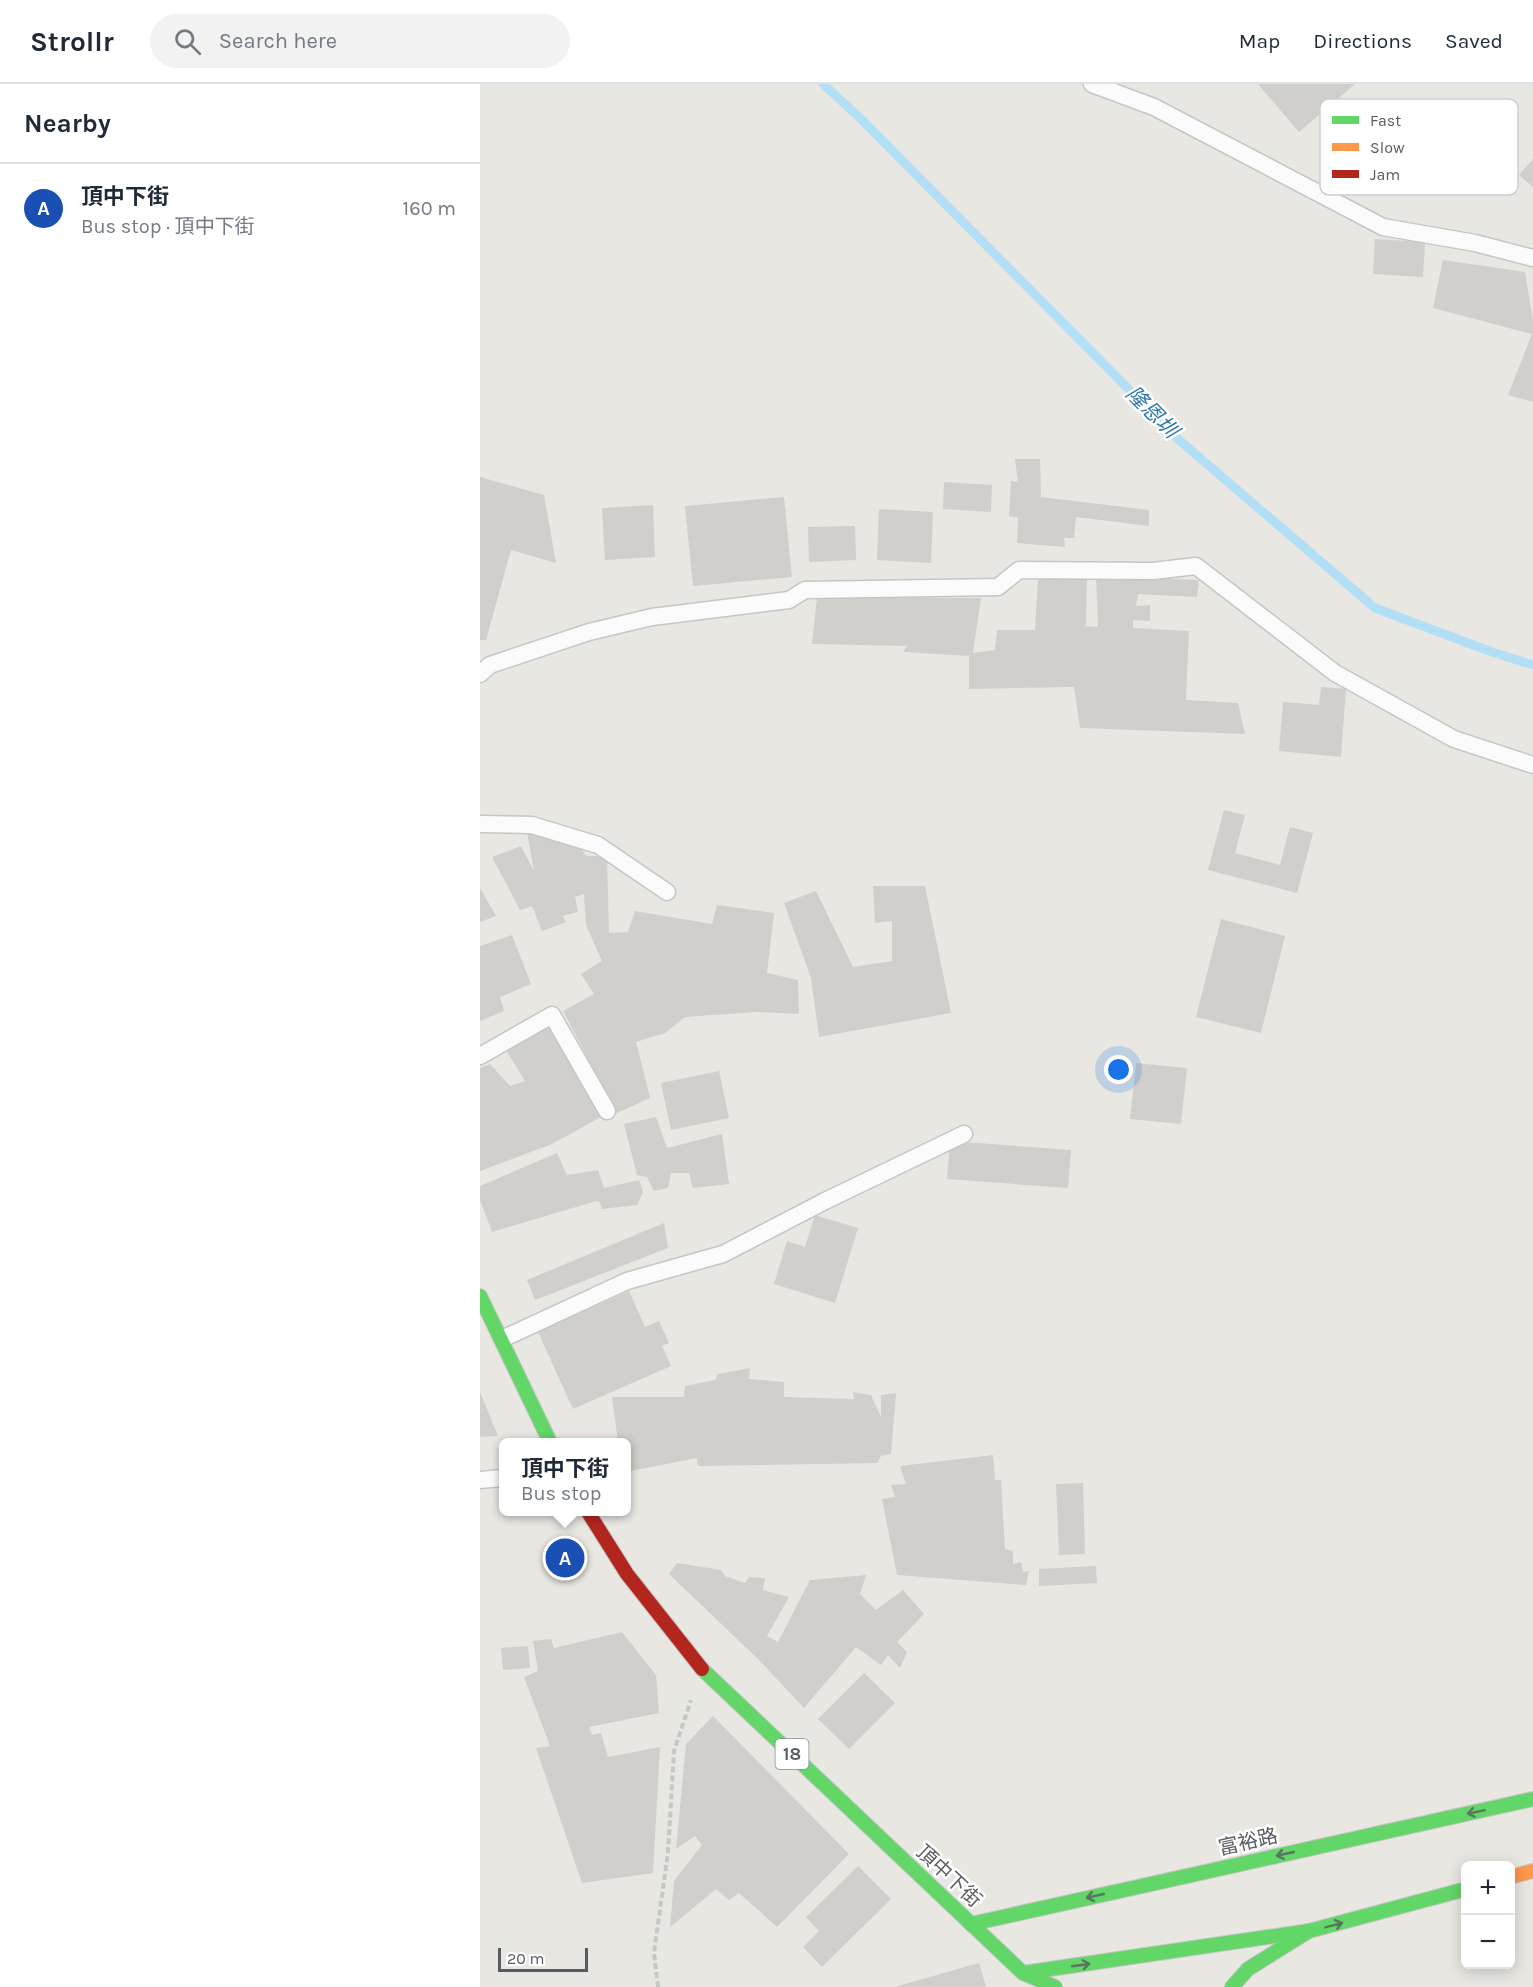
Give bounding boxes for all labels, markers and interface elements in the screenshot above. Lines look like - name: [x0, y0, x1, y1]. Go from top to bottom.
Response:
- search box: [150, 14, 570, 68]
- text: Strollr: [30, 25, 114, 58]
- icon: search: [171, 25, 204, 58]
- text: Search here: [219, 28, 337, 54]
- text: Map: [1239, 29, 1280, 53]
- text: Directions: [1313, 29, 1412, 53]
- text: Saved: [1445, 29, 1503, 53]
- legend: [1320, 99, 1518, 195]
- text: Nearby: [24, 108, 111, 139]
- text: Fast: [1370, 111, 1401, 130]
- text: Slow: [1370, 138, 1405, 157]
- text: Jam: [1370, 165, 1400, 184]
- text: 頂中下街: [81, 184, 169, 210]
- text: A: [37, 197, 50, 220]
- text: 160 m: [403, 197, 456, 220]
- text: Bus stop · 頂中下街: [81, 215, 255, 238]
- water label: 隆恩圳: [1121, 381, 1185, 445]
- your location: [1104, 1055, 1133, 1084]
- popup: [499, 1438, 631, 1516]
- text: 頂中下街: [521, 1456, 609, 1482]
- text: Bus stop: [521, 1482, 601, 1505]
- pin: A: [546, 1536, 584, 1580]
- road number: 18: [776, 1739, 808, 1769]
- one-way arrow: [1467, 1806, 1486, 1818]
- street label: 富裕路: [1216, 1824, 1280, 1860]
- street label: 頂中下街: [912, 1840, 986, 1912]
- one-way arrow: [1276, 1849, 1296, 1860]
- map controls: [1461, 1861, 1515, 1969]
- button: +: [1461, 1861, 1515, 1915]
- one-way arrow: [1086, 1891, 1105, 1903]
- button: −: [1461, 1915, 1515, 1969]
- one-way arrow: [1324, 1918, 1343, 1930]
- scale bar: [498, 1945, 588, 1972]
- text: 20 m: [507, 1949, 545, 1968]
- one-way arrow: [1071, 1959, 1091, 1970]

